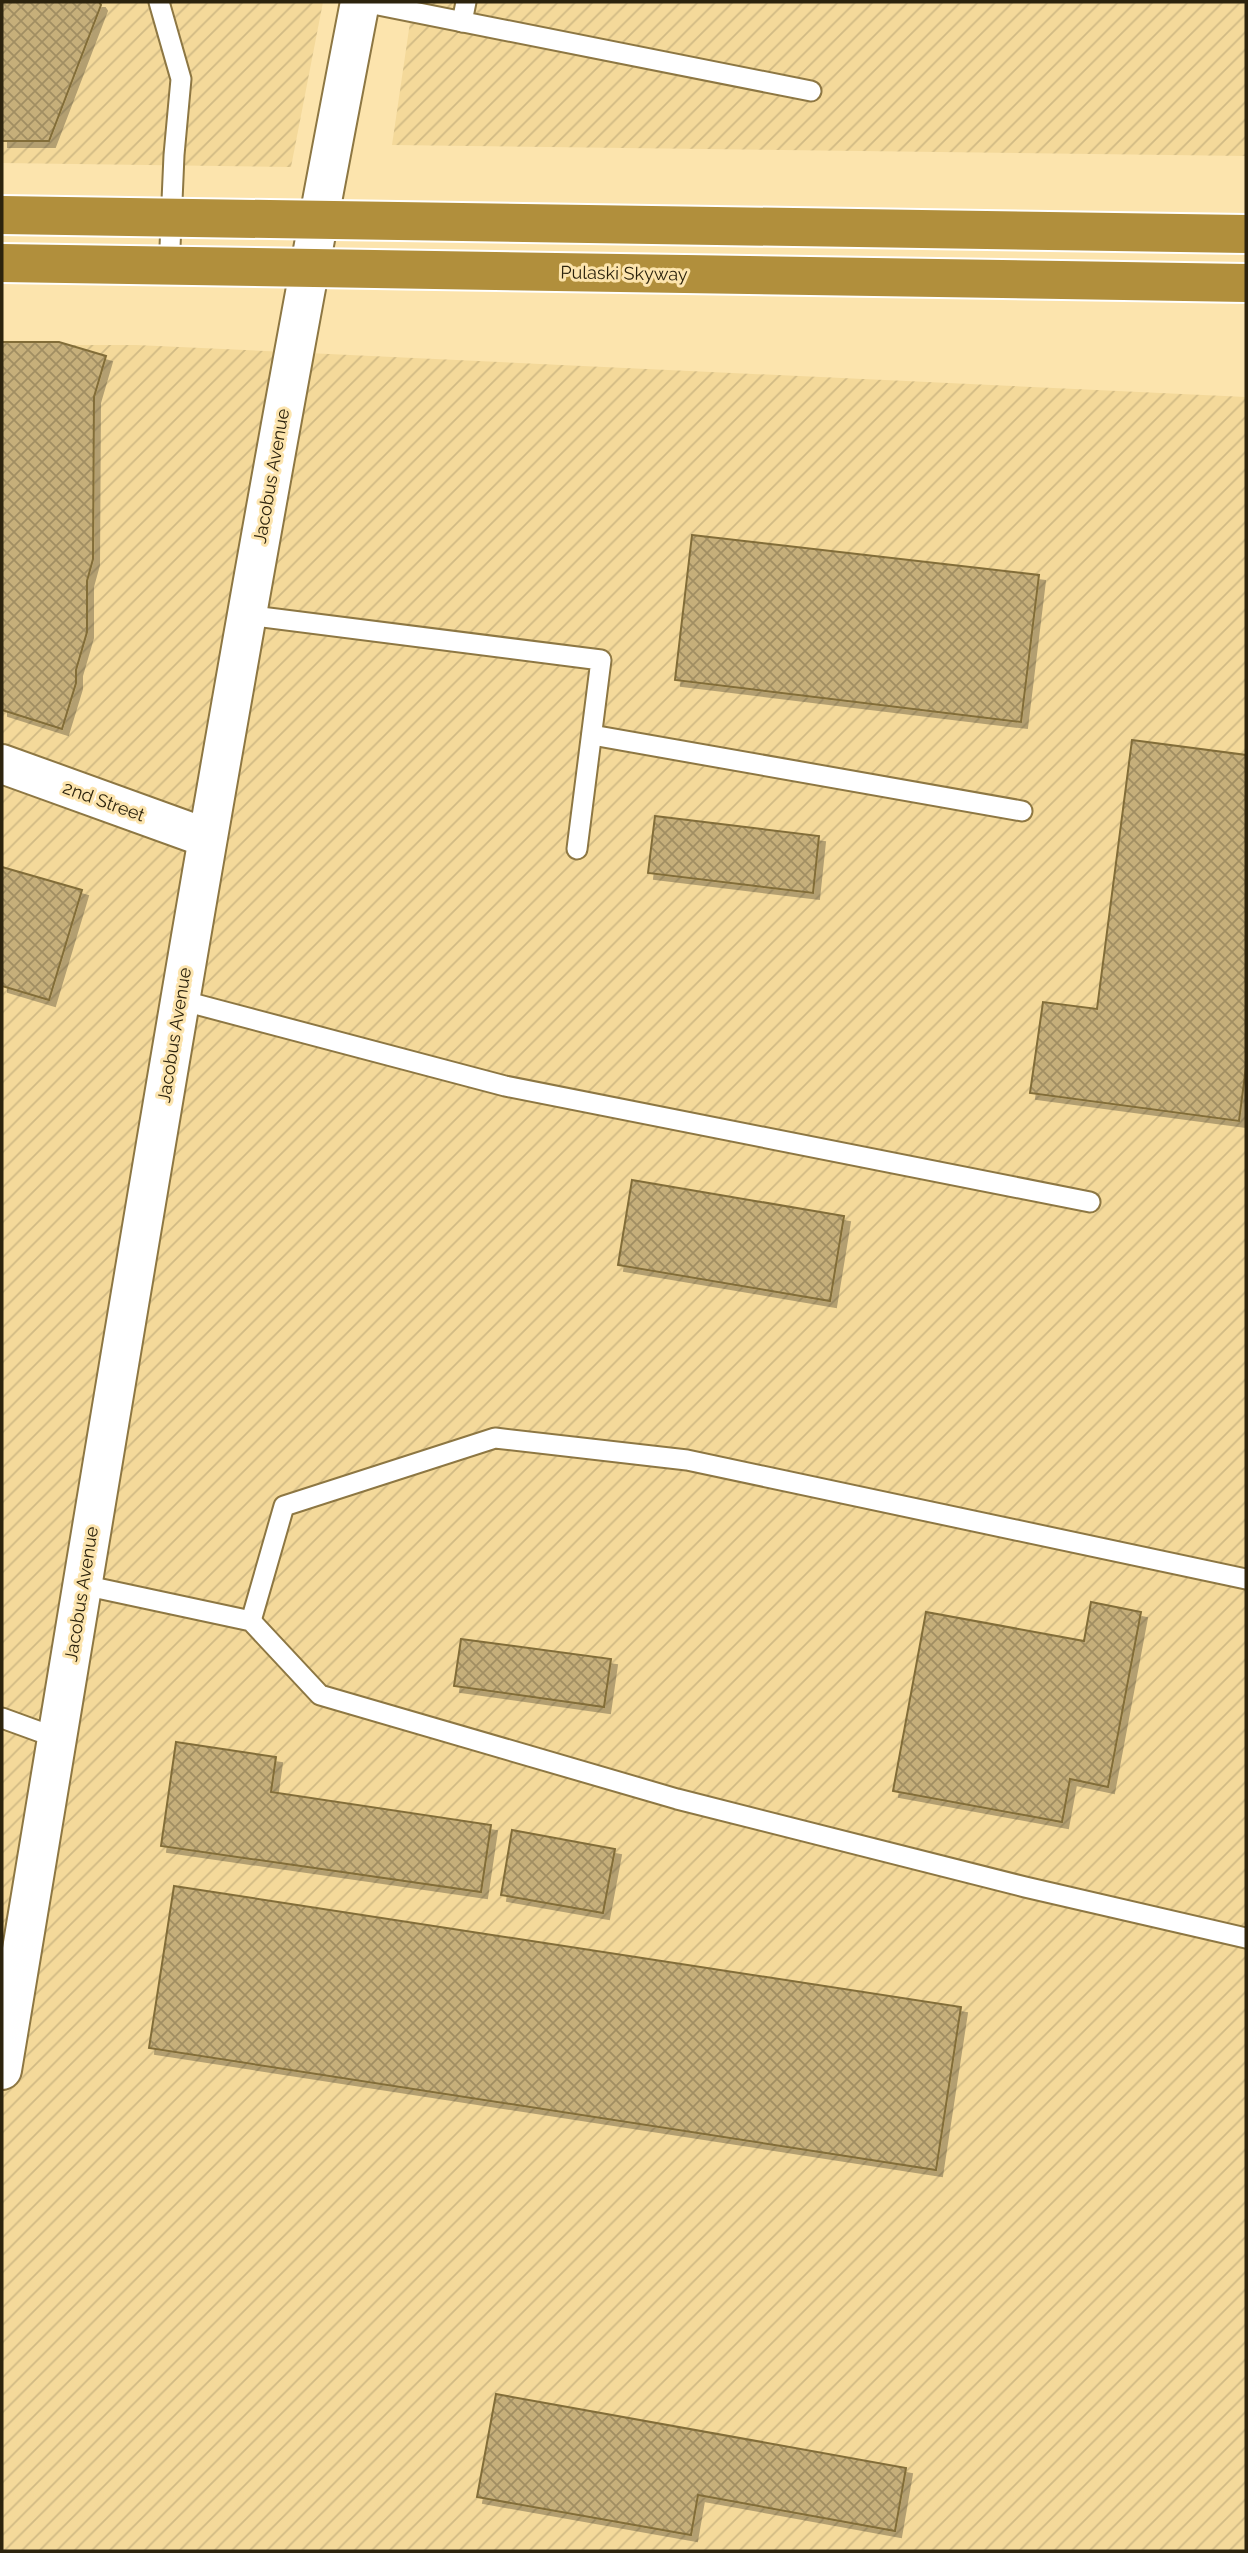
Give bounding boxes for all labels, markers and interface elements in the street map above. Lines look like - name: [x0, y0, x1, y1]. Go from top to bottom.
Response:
- street label: Pulaski Skyway: [560, 261, 688, 285]
- street label: Jacobus Avenue: [249, 407, 293, 545]
- street label: 2nd Street: [60, 777, 148, 825]
- street label: Jacobus Avenue: [153, 966, 195, 1104]
- street label: Jacobus Avenue: [60, 1525, 102, 1663]

